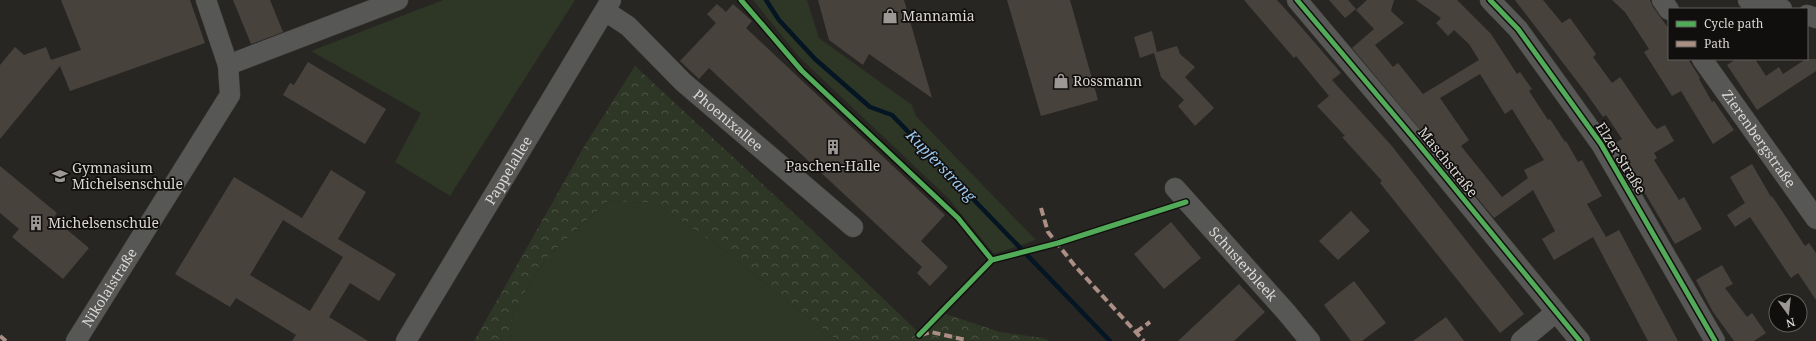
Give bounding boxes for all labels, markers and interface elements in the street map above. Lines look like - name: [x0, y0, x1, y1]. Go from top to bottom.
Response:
- place label: Mannamia: [902, 6, 975, 25]
- shop icon: Mannamia: [881, 7, 899, 25]
- legend: [1668, 8, 1808, 60]
- text: Cycle path: [1704, 15, 1764, 32]
- text: Path: [1704, 35, 1730, 52]
- place label: Rossmann: [1073, 71, 1142, 90]
- shop icon: Rossmann: [1052, 72, 1070, 90]
- street label: Phoenixallee: [689, 85, 767, 155]
- street label: Zierenbergstraße: [1718, 86, 1801, 191]
- street label: Elzer Straße: [1592, 118, 1651, 197]
- street label: Maschstraße: [1414, 123, 1483, 201]
- water label: Kupferstrang: [902, 124, 981, 206]
- street label: Pappelallee: [480, 132, 536, 208]
- building icon: Paschen-Halle: [824, 138, 842, 156]
- place label: Paschen-Halle: [786, 156, 880, 175]
- place label: Gymnasium Michelsenschule: [72, 158, 183, 193]
- school or university icon: Gymnasium Michelsenschule: [51, 167, 69, 185]
- place label: Michelsenschule: [48, 213, 159, 232]
- building icon: Michelsenschule: [27, 214, 45, 232]
- street label: Schusterbleek: [1205, 222, 1282, 306]
- street label: Nikolaistraße: [77, 244, 141, 330]
- north arrow: [1768, 293, 1808, 333]
- text: N: [1784, 315, 1797, 332]

